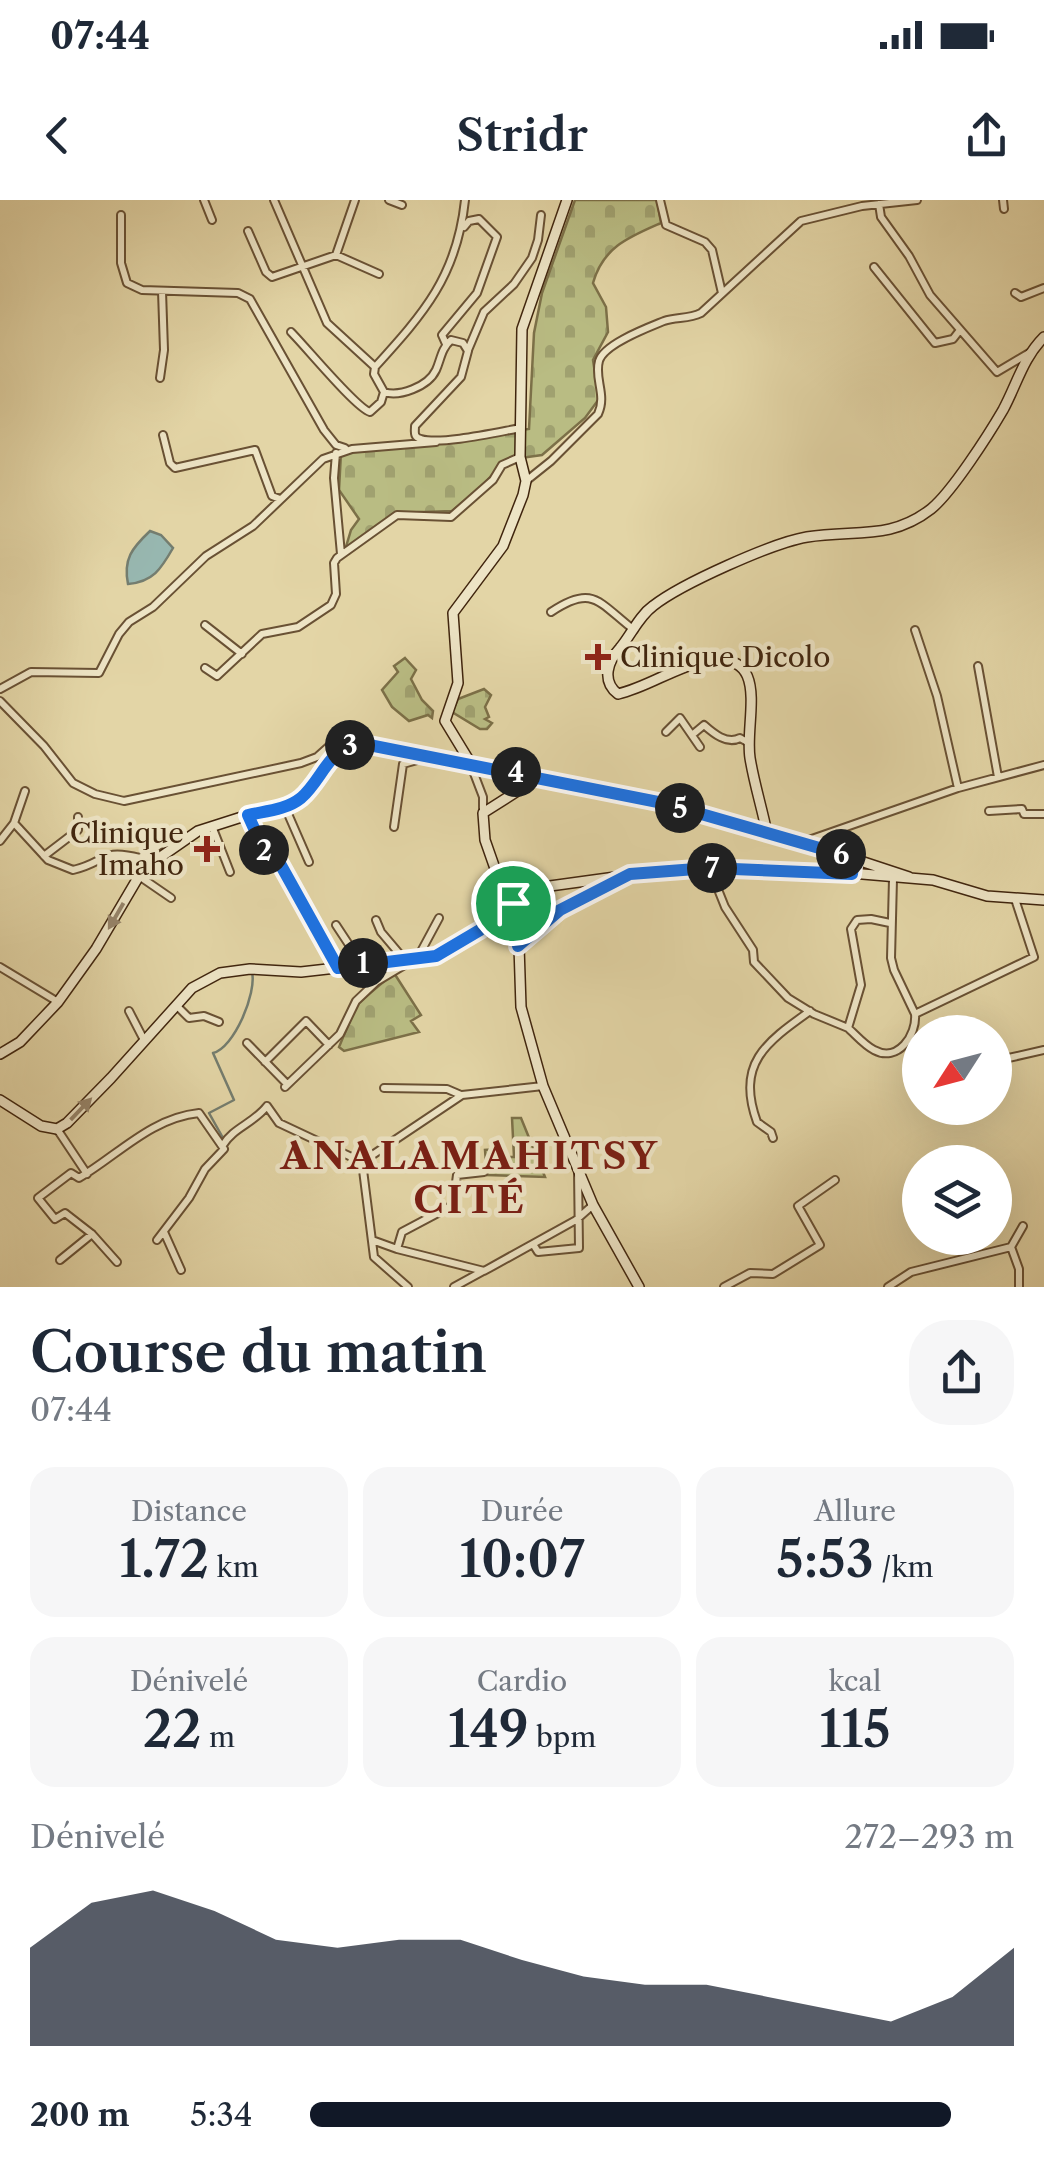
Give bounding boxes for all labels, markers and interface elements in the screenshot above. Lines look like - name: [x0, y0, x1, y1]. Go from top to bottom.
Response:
- text: 07:44: [50, 12, 150, 59]
- text: Stridr: [456, 107, 588, 163]
- icon: back: [30, 108, 85, 163]
- icon: share: [959, 108, 1014, 163]
- place label: Clinique Dicolo: [620, 640, 830, 674]
- marker: Clinique Dicolo: [585, 644, 611, 670]
- pin: 3: [325, 720, 375, 770]
- text: 3: [342, 728, 358, 762]
- pin: 4: [491, 747, 541, 797]
- text: 4: [508, 755, 524, 789]
- pin: 5: [655, 783, 705, 833]
- text: 5: [672, 791, 688, 825]
- place label: Clinique Imaho: [70, 816, 184, 882]
- pin: 2: [239, 825, 289, 875]
- pin: 6: [816, 829, 866, 879]
- text: 2: [256, 833, 272, 867]
- marker: Clinique Imaho: [194, 836, 220, 862]
- text: 6: [833, 837, 849, 871]
- pin: 7: [687, 843, 737, 893]
- text: 7: [705, 851, 719, 885]
- pin: [471, 861, 556, 946]
- icon: arrive: [486, 876, 541, 931]
- one-way arrow: [107, 901, 124, 930]
- pin: 1: [338, 938, 388, 988]
- text: 1: [357, 946, 369, 980]
- north arrow: [902, 1015, 1012, 1125]
- map controls: [902, 1015, 1012, 1255]
- one-way arrow: [69, 1097, 92, 1121]
- district label: ANALAMAHITSY CITÉ: [279, 1132, 660, 1223]
- button: layers: [902, 1145, 1012, 1255]
- text: Course du matin: [30, 1319, 487, 1386]
- button: share: [909, 1320, 1014, 1425]
- text: 07:44: [30, 1390, 112, 1429]
- text: Distance: [131, 1494, 247, 1528]
- text: Durée: [481, 1494, 563, 1528]
- text: Allure: [814, 1494, 896, 1528]
- text: 1.72: [119, 1528, 209, 1590]
- text: 10:07: [459, 1528, 585, 1590]
- text: 5:53: [776, 1528, 874, 1590]
- text: km: [209, 1550, 259, 1584]
- text: /km: [874, 1550, 934, 1584]
- text: Dénivelé: [130, 1664, 248, 1698]
- text: Cardio: [477, 1664, 567, 1698]
- text: kcal: [829, 1664, 881, 1698]
- text: 22: [143, 1698, 202, 1760]
- text: 149: [448, 1698, 529, 1760]
- text: 115: [819, 1698, 891, 1760]
- text: m: [202, 1720, 235, 1754]
- text: bpm: [529, 1720, 596, 1754]
- text: Dénivelé: [30, 1817, 165, 1856]
- text: 272–293 m: [845, 1817, 1014, 1856]
- text: 200 m: [30, 2095, 130, 2134]
- text: 5:34: [190, 2095, 252, 2134]

